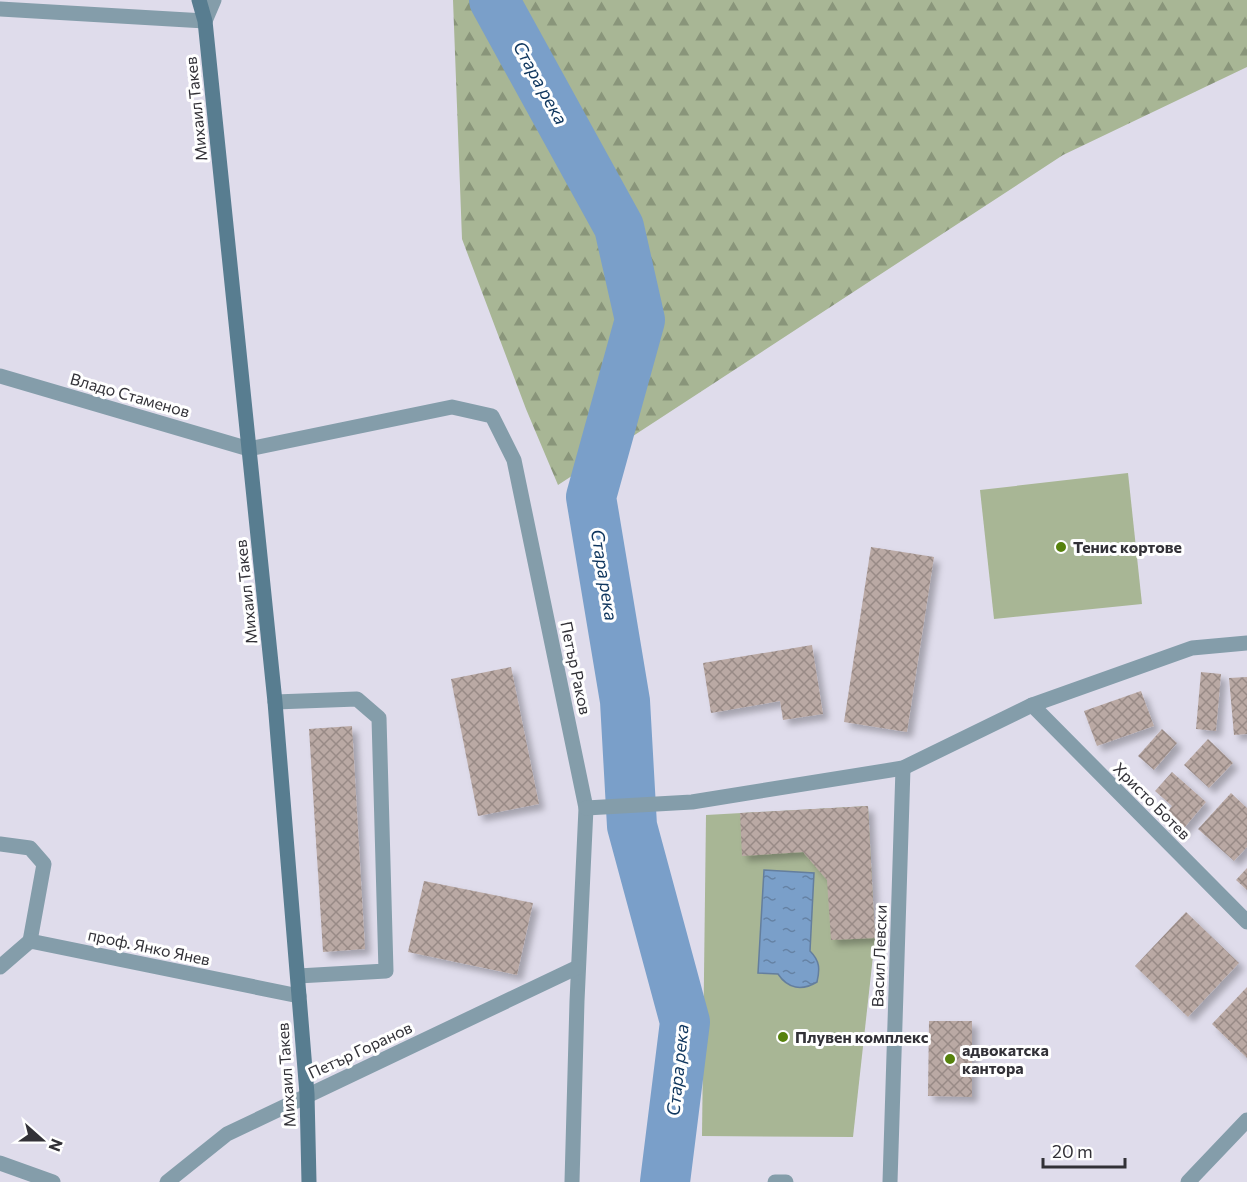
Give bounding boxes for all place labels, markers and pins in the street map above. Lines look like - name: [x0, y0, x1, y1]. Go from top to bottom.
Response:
- place label: Тенис кортове: [1073, 537, 1182, 556]
- marker: Тенис кортове: [1054, 540, 1068, 554]
- place label: Плувен комплекс: [795, 1027, 929, 1046]
- marker: Плувен комплекс: [776, 1030, 790, 1044]
- place label: адвокатска кантора: [962, 1040, 1049, 1077]
- marker: адвокатска кантора: [943, 1052, 957, 1066]

